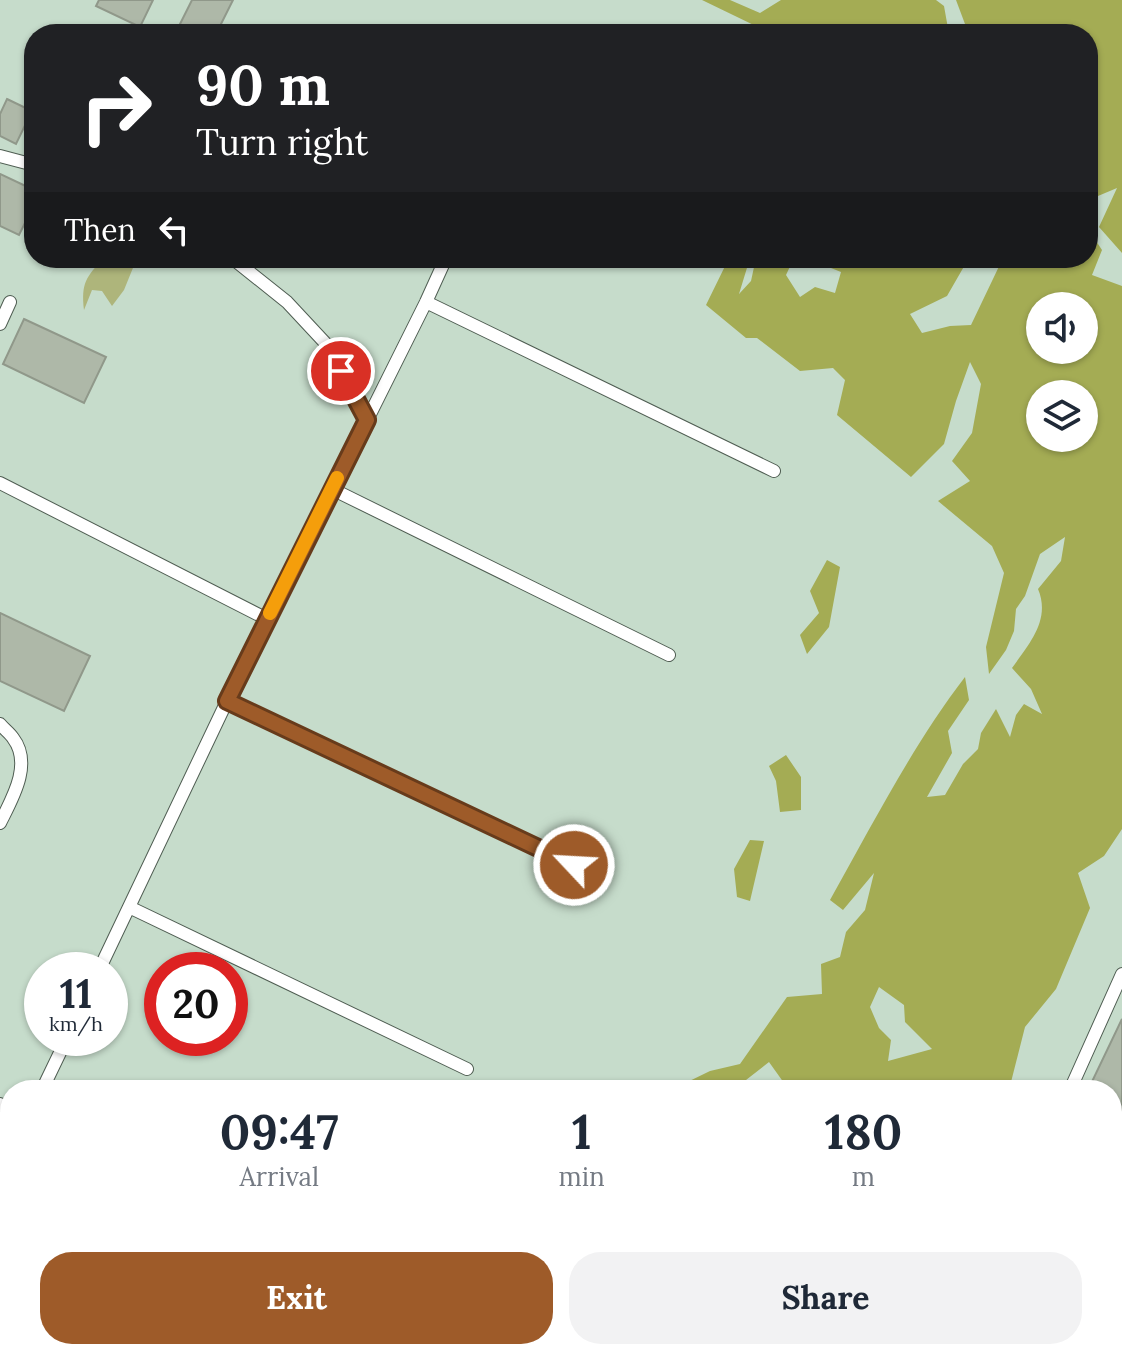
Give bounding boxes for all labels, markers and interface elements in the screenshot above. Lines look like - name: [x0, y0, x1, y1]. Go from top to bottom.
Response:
- text: 90 m: [196, 49, 330, 120]
- icon: right: [64, 56, 168, 160]
- text: Turn right: [196, 119, 369, 165]
- icon: left: [152, 208, 196, 252]
- text: Then: [64, 211, 136, 249]
- map controls: [1026, 292, 1098, 452]
- button: sound: [1026, 292, 1098, 364]
- pin: [307, 337, 375, 405]
- icon: arrive: [319, 349, 363, 393]
- button: layers: [1026, 380, 1098, 452]
- position arrow: [532, 823, 616, 907]
- speed limit sign: 20: [144, 952, 248, 1056]
- text: 11: [60, 968, 92, 1019]
- text: km/h: [49, 1011, 103, 1036]
- text: 09:47: [220, 1101, 339, 1162]
- text: 1: [572, 1101, 591, 1162]
- text: 180: [825, 1101, 902, 1162]
- text: Arrival: [240, 1160, 319, 1193]
- text: min: [559, 1160, 605, 1193]
- text: m: [852, 1160, 875, 1193]
- button: Exit: [40, 1252, 553, 1344]
- button: Share: [569, 1252, 1082, 1344]

